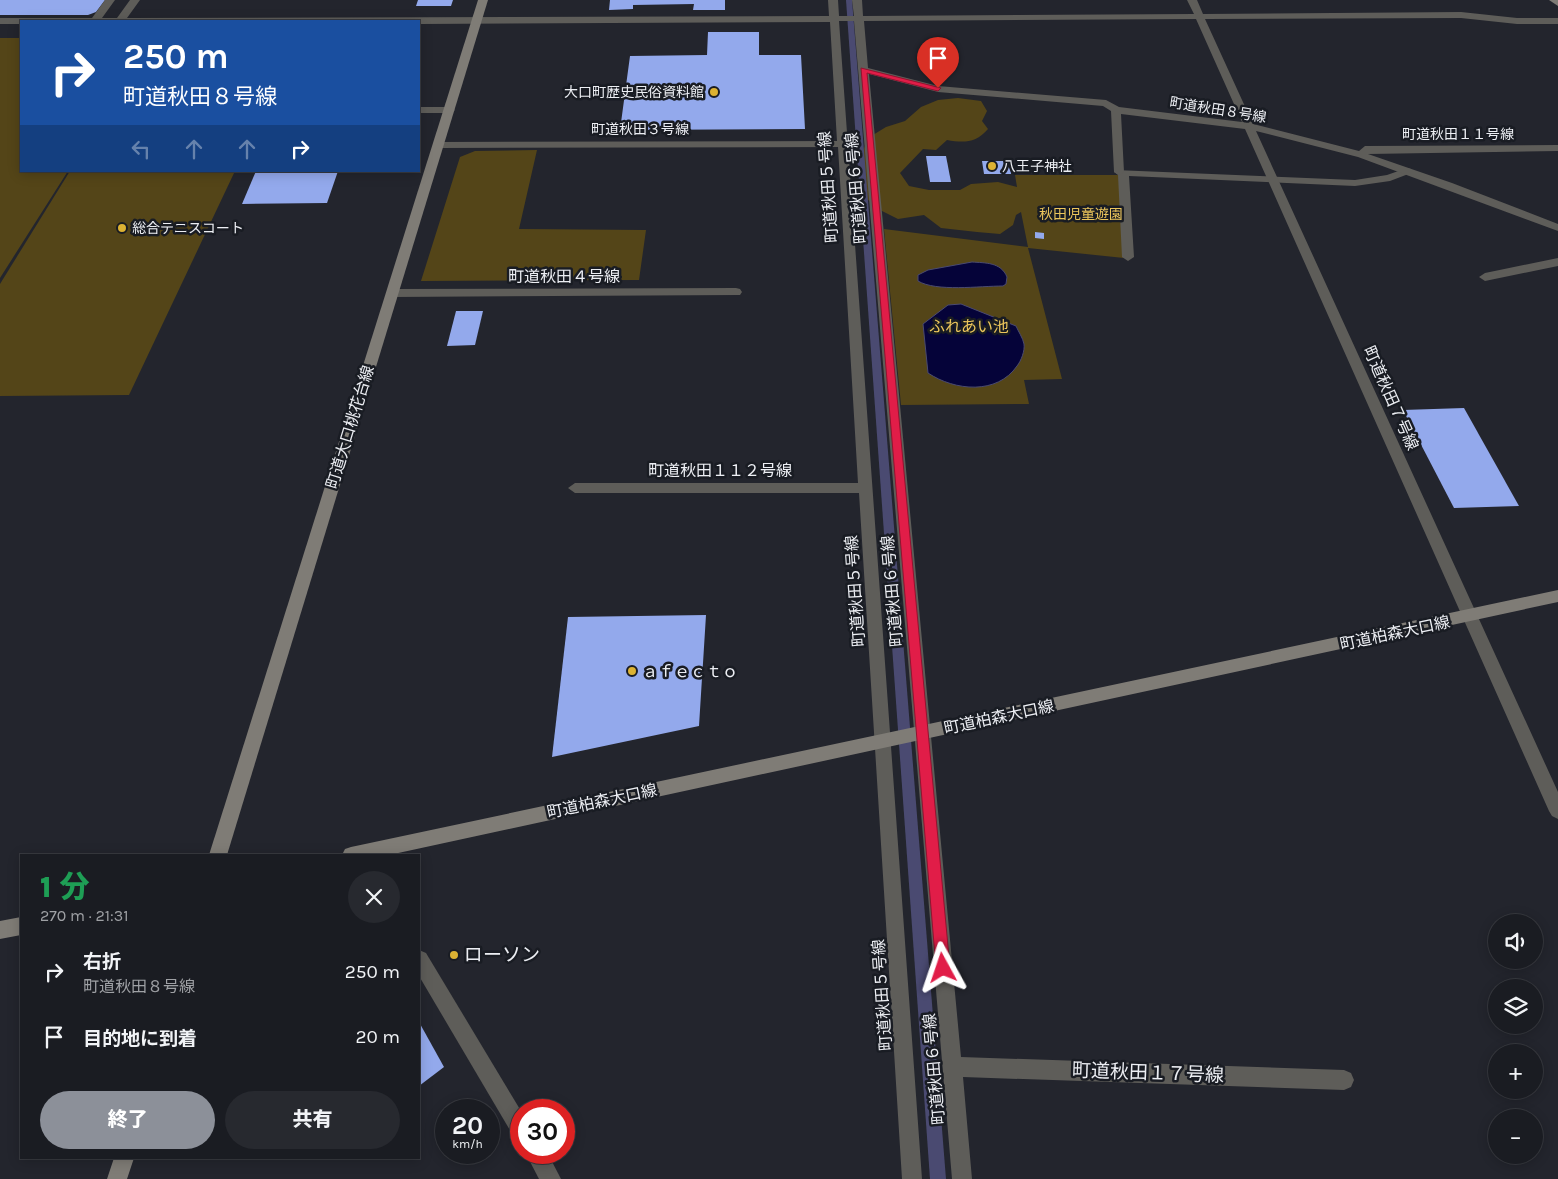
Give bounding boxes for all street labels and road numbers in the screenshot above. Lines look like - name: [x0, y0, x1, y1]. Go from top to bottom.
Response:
- street label: 町道秋田８号線: [1168, 94, 1268, 126]
- street label: 町道秋田３号線: [591, 121, 689, 138]
- street label: 町道秋田１１号線: [1402, 126, 1514, 143]
- street label: 町道秋田５号線: [815, 130, 841, 244]
- street label: 町道秋田６号線: [842, 131, 870, 245]
- street label: 町道秋田４号線: [508, 267, 620, 286]
- street label: 町道秋田７号線: [1360, 343, 1422, 453]
- street label: 町道大口桃花台線: [322, 363, 378, 491]
- street label: 町道秋田１１２号線: [648, 461, 792, 480]
- street label: 町道秋田５号線: [842, 534, 868, 648]
- street label: 町道秋田６号線: [878, 534, 906, 648]
- street label: 町道柏森大口線: [1338, 612, 1452, 654]
- street label: 町道柏森大口線: [942, 696, 1056, 738]
- street label: 町道柏森大口線: [545, 780, 659, 822]
- street label: 町道秋田５号線: [869, 938, 895, 1052]
- street label: 町道秋田６号線: [920, 1012, 948, 1126]
- street label: 町道秋田１７号線: [1072, 1059, 1224, 1087]

